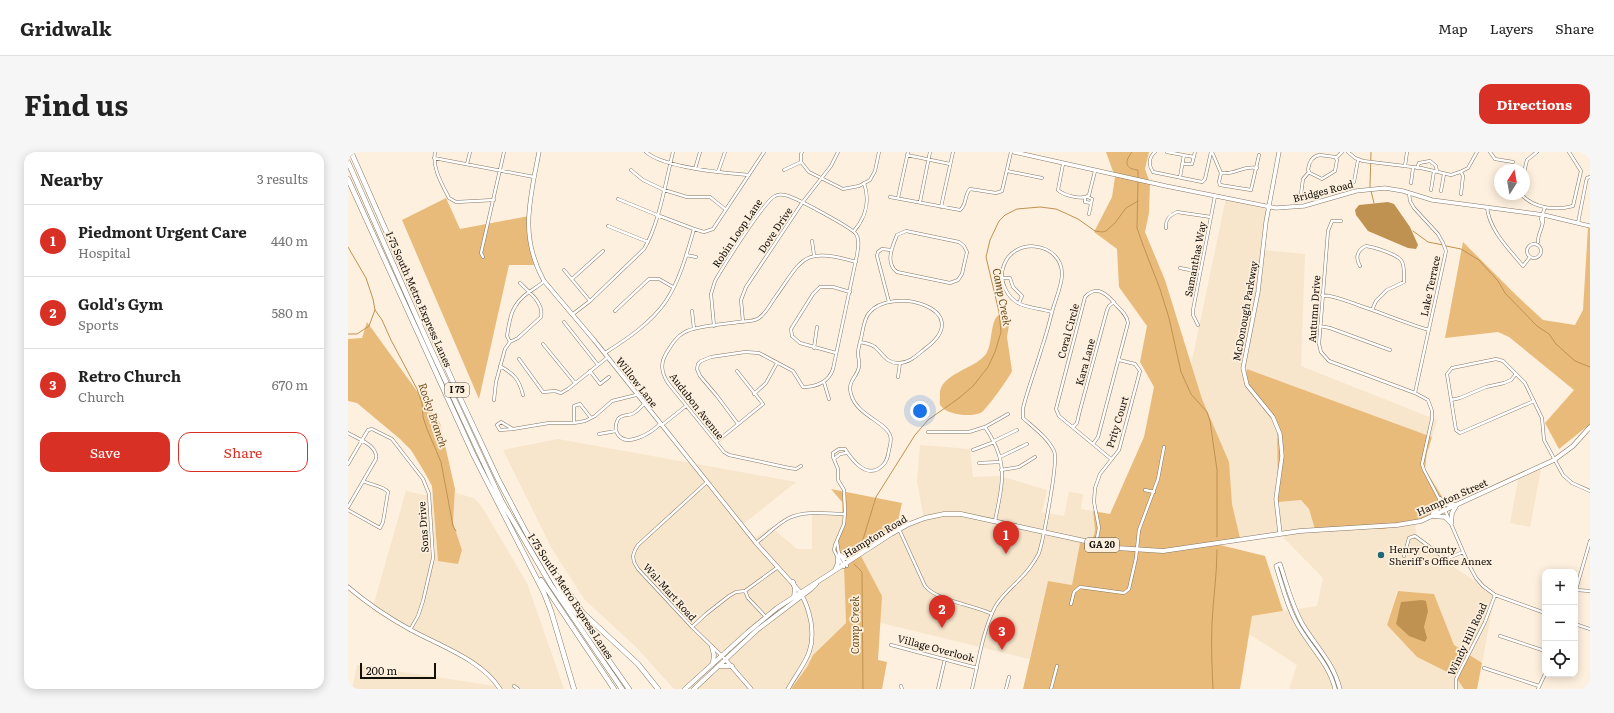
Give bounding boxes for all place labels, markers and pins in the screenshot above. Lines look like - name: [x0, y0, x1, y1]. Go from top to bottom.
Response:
- pin: 1: [993, 521, 1019, 554]
- place label: Henry County Sheriff's Office Annex: [1389, 541, 1492, 568]
- marker: Henry County Sheriff's Office Annex: [1376, 550, 1386, 560]
- pin: 2: [929, 595, 955, 628]
- pin: 3: [989, 617, 1015, 650]

